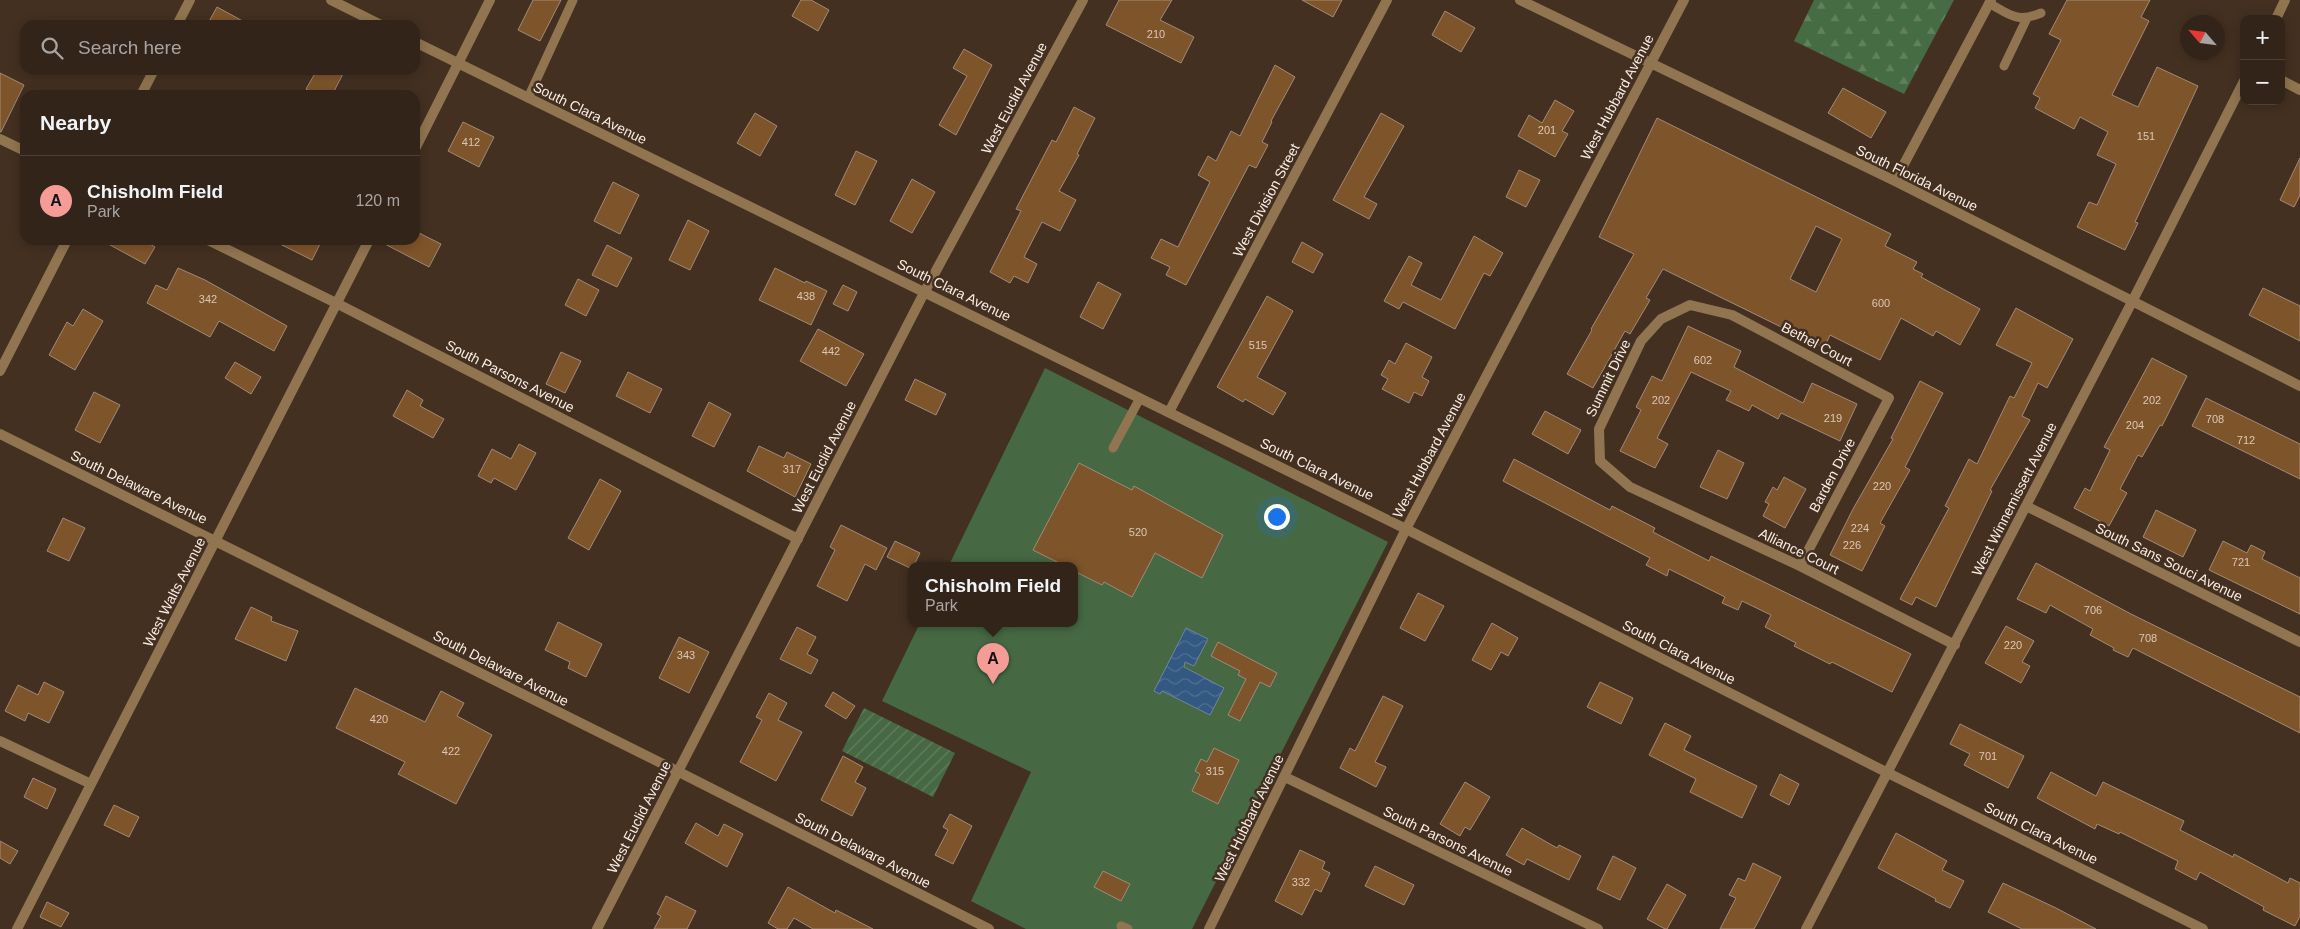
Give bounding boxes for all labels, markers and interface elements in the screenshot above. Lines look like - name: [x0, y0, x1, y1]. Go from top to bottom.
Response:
- north arrow: [2180, 15, 2225, 60]
- map controls: [2240, 15, 2285, 105]
- button: +: [2240, 15, 2285, 60]
- search box: [20, 20, 420, 75]
- house number: 210: [1147, 28, 1165, 40]
- street label: West Hubbard Avenue: [1577, 31, 1657, 162]
- icon: search: [38, 34, 66, 62]
- text: Search here: [78, 37, 182, 58]
- street label: West Euclid Avenue: [978, 39, 1050, 157]
- button: −: [2240, 60, 2285, 105]
- street label: South Clara Avenue: [531, 79, 650, 148]
- text: Nearby: [40, 111, 111, 134]
- house number: 201: [1538, 124, 1556, 136]
- house number: 151: [2137, 130, 2155, 142]
- house number: 412: [462, 136, 480, 148]
- street label: West Division Street: [1229, 141, 1303, 259]
- street label: South Florida Avenue: [1853, 142, 1981, 215]
- text: Chisholm Field: [87, 181, 223, 202]
- text: A: [50, 192, 62, 209]
- text: 120 m: [356, 192, 400, 209]
- text: Park: [87, 203, 120, 220]
- street label: South Clara Avenue: [895, 256, 1014, 325]
- house number: 438: [797, 290, 815, 302]
- house number: 342: [199, 293, 217, 305]
- house number: 600: [1872, 297, 1890, 309]
- street label: Bethel Court: [1779, 319, 1855, 369]
- street label: South Parsons Avenue: [443, 337, 577, 415]
- street label: Summit Drive: [1582, 337, 1634, 419]
- house number: 515: [1249, 339, 1267, 351]
- house number: 442: [822, 345, 840, 357]
- house number: 602: [1694, 354, 1712, 366]
- street label: West Hubbard Avenue: [1389, 389, 1469, 520]
- house number: 202: [1652, 394, 1670, 406]
- house number: 202: [2143, 394, 2161, 406]
- street label: West Euclid Avenue: [789, 398, 859, 516]
- house number: 219: [1824, 412, 1842, 424]
- house number: 708: [2206, 413, 2224, 425]
- street label: West Winnemissett Avenue: [1968, 419, 2060, 578]
- house number: 204: [2126, 419, 2144, 431]
- house number: 712: [2237, 434, 2255, 446]
- street label: South Clara Avenue: [1258, 435, 1377, 504]
- street label: Barden Drive: [1806, 435, 1858, 515]
- street label: South Delaware Avenue: [68, 447, 210, 527]
- house number: 317: [783, 463, 801, 475]
- house number: 220: [1873, 480, 1891, 492]
- your location: [1264, 504, 1290, 530]
- street label: South Sans Souci Avenue: [2093, 519, 2245, 605]
- house number: 224: [1851, 522, 1869, 534]
- street label: Alliance Court: [1756, 525, 1842, 577]
- house number: 520: [1129, 526, 1147, 538]
- street label: West Walts Avenue: [140, 535, 209, 649]
- house number: 226: [1843, 539, 1861, 551]
- house number: 721: [2232, 556, 2250, 568]
- popup: [908, 562, 1078, 627]
- text: Chisholm Field: [925, 575, 1061, 596]
- text: Park: [925, 597, 958, 614]
- house number: 706: [2084, 604, 2102, 616]
- street label: South Clara Avenue: [1620, 617, 1738, 687]
- street label: South Delaware Avenue: [431, 627, 572, 709]
- house number: 708: [2139, 632, 2157, 644]
- house number: 220: [2004, 639, 2022, 651]
- pin: A: [977, 643, 1009, 684]
- house number: 343: [677, 649, 695, 661]
- house number: 420: [370, 713, 388, 725]
- house number: 422: [442, 745, 460, 757]
- house number: 701: [1979, 750, 1997, 762]
- street label: West Hubbard Avenue: [1211, 752, 1287, 884]
- street label: West Euclid Avenue: [604, 758, 674, 876]
- house number: 315: [1206, 765, 1224, 777]
- street label: South Clara Avenue: [1982, 799, 2101, 868]
- street label: South Parsons Avenue: [1381, 803, 1516, 879]
- street label: South Delaware Avenue: [793, 809, 934, 891]
- house number: 332: [1292, 876, 1310, 888]

